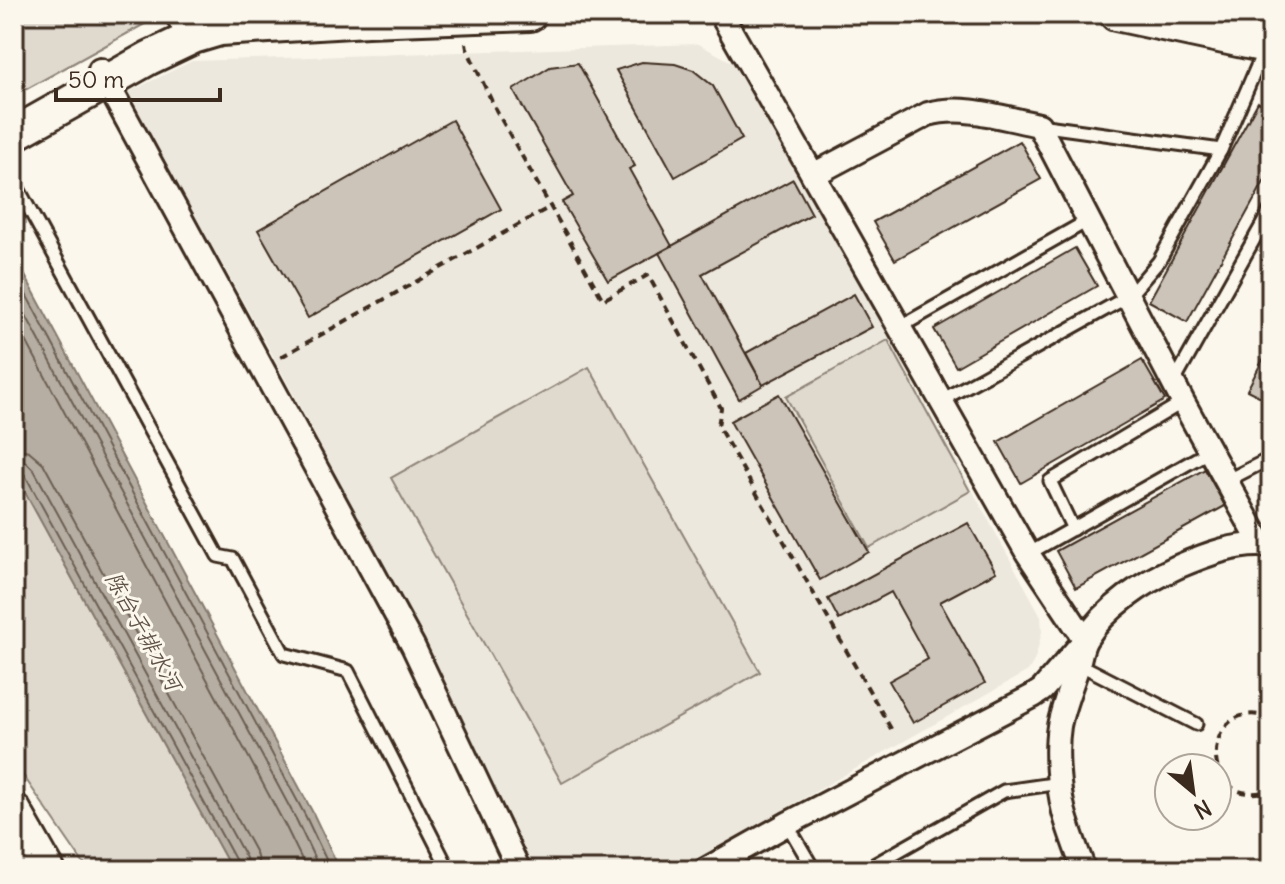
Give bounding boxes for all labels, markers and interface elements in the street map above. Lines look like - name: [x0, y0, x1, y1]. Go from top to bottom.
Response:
- scale bar: [56, 52, 220, 102]
- text: 50 m: [68, 64, 124, 94]
- water label: 陈台子排水河: [100, 566, 190, 698]
- north arrow: [1153, 752, 1233, 832]
- text: N: [1189, 794, 1216, 825]

